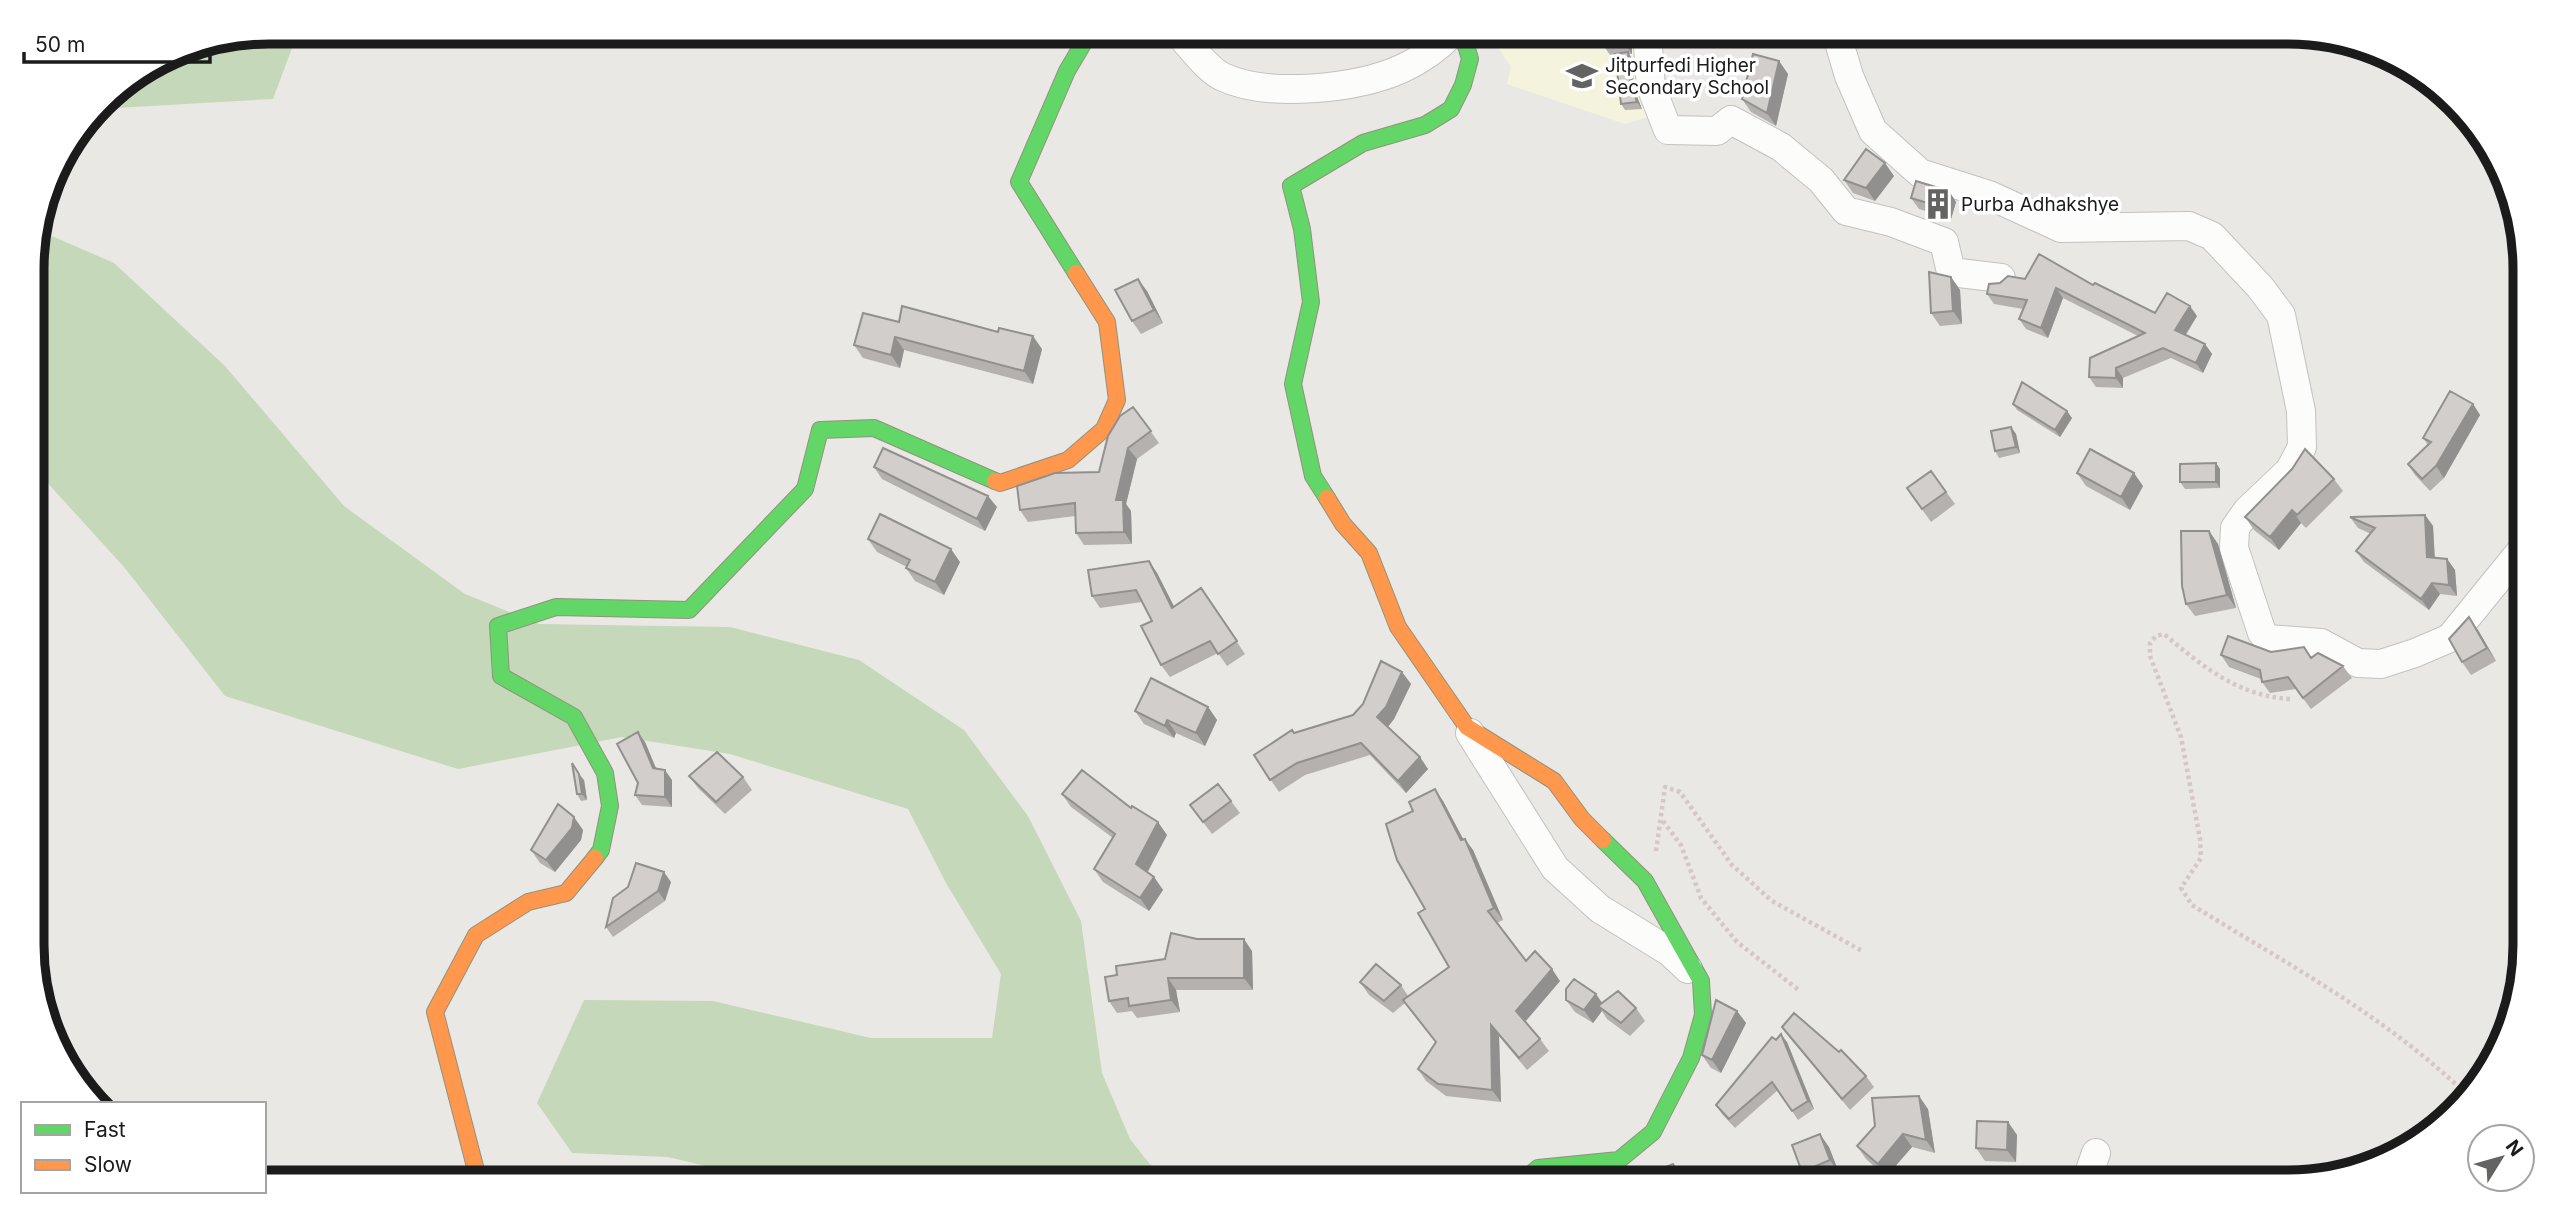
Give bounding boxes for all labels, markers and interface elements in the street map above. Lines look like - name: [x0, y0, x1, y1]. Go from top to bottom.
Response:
- scale bar: [24, 21, 210, 65]
- text: 50 m: [35, 32, 85, 57]
- place label: Jitpurfedi Higher Secondary School: [1605, 54, 1769, 99]
- school or university icon: Jitpurfedi Higher Secondary School: [1565, 59, 1599, 93]
- building icon: Purba Adhakshye: [1921, 187, 1955, 221]
- place label: Purba Adhakshye: [1961, 193, 2119, 216]
- legend: [21, 1102, 266, 1193]
- text: Fast: [84, 1117, 126, 1142]
- north arrow: [2466, 1123, 2536, 1193]
- text: N: [2501, 1135, 2528, 1161]
- text: Slow: [84, 1152, 132, 1177]

